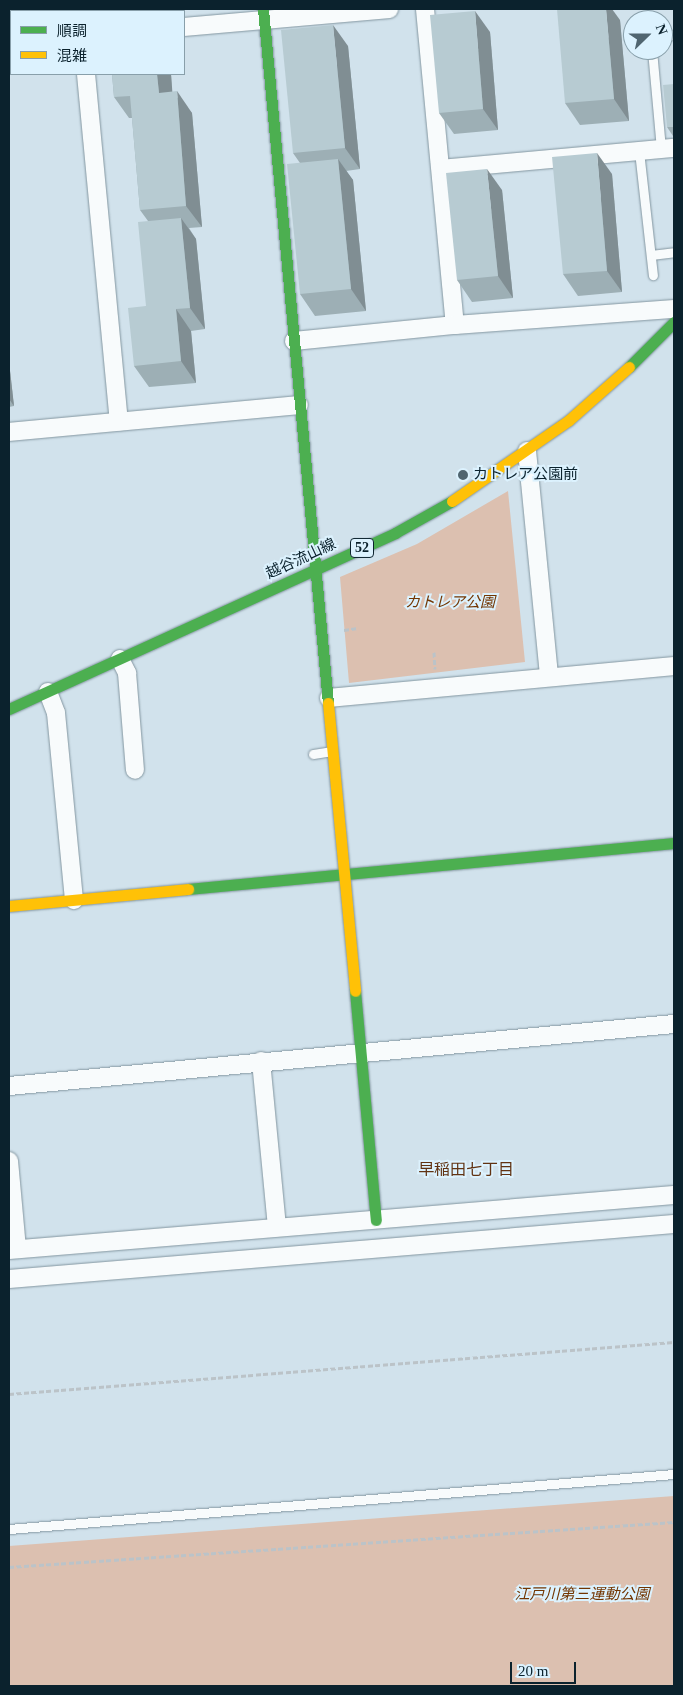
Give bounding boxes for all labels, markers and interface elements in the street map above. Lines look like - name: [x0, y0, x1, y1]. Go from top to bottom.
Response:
- legend: [10, 10, 185, 75]
- north arrow: [623, 10, 673, 60]
- text: N: [653, 22, 670, 37]
- text: 順調: [57, 23, 87, 39]
- text: 混雑: [57, 48, 87, 64]
- place label: カトレア公園前: [473, 466, 578, 484]
- marker: カトレア公園前: [457, 469, 469, 481]
- street label: 越谷流山線: [263, 535, 339, 583]
- road number: 52: [350, 536, 374, 560]
- park label: カトレア公園: [405, 594, 495, 612]
- district label: 早稲田七丁目: [418, 1160, 514, 1180]
- park label: 江戸川第三運動公園: [515, 1586, 649, 1604]
- scale bar: [513, 1652, 579, 1684]
- text: 20 m: [518, 1663, 548, 1679]

